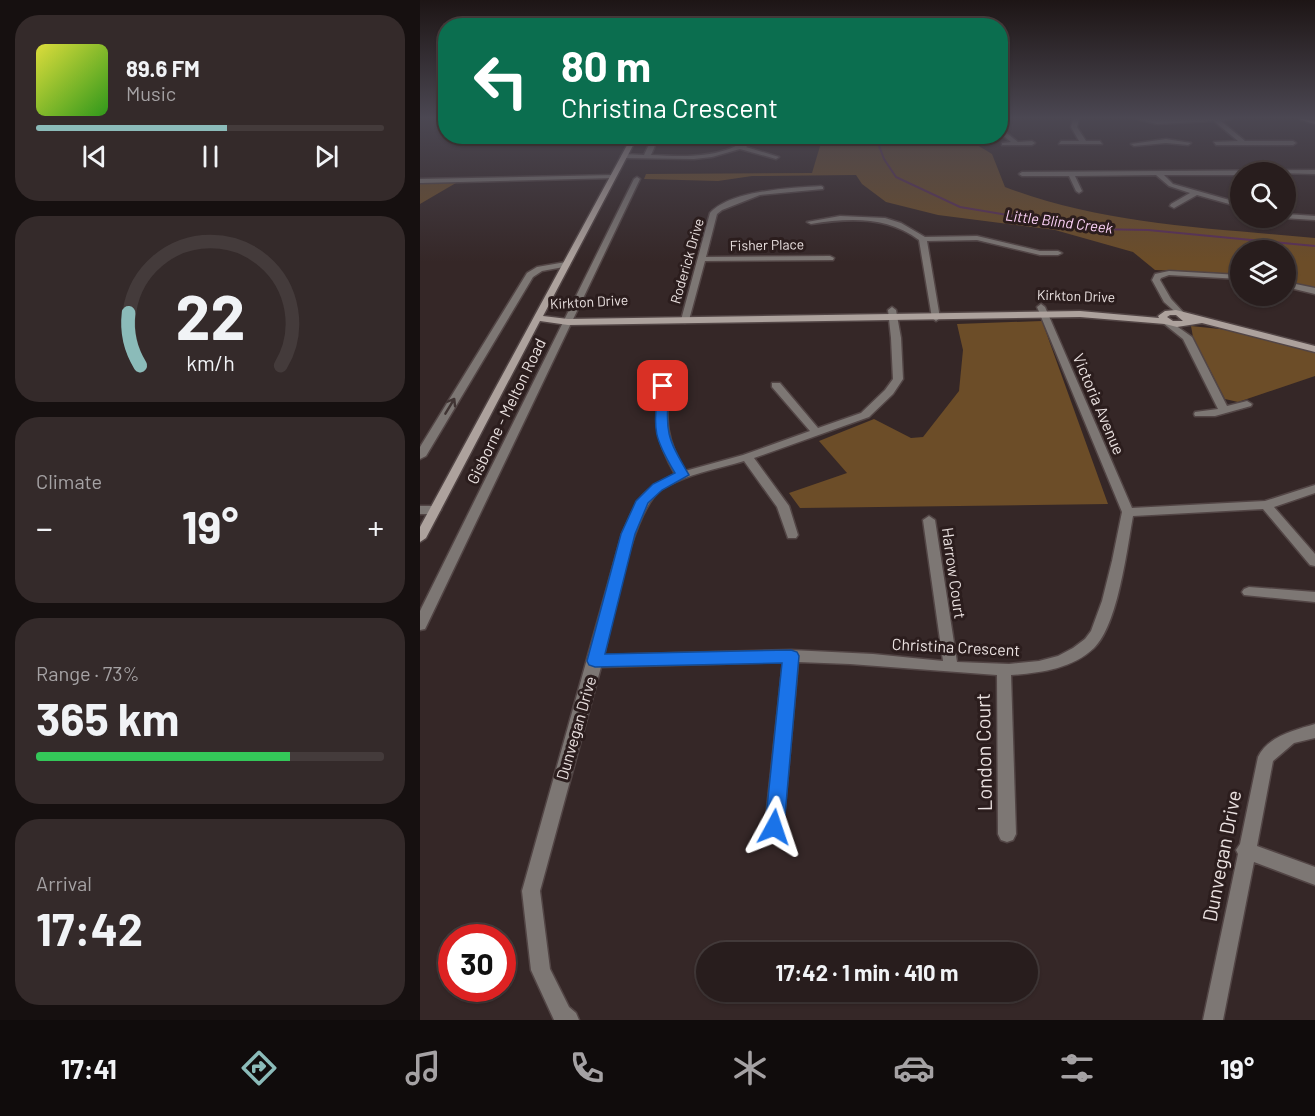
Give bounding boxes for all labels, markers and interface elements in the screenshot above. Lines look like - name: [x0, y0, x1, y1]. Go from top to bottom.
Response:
- text: 80 m: [561, 40, 651, 90]
- icon: left: [462, 42, 540, 120]
- text: 89.6 FM: [126, 55, 200, 81]
- text: Music: [126, 81, 176, 105]
- text: Christina Crescent: [561, 91, 778, 123]
- icon: previous: [78, 140, 111, 173]
- icon: pause: [194, 140, 227, 173]
- icon: next: [310, 140, 343, 173]
- map controls: [1230, 162, 1296, 306]
- button: search: [1230, 162, 1296, 228]
- water label: Little Blind Creek: [1004, 205, 1115, 237]
- street label: Roderick Drive: [666, 216, 707, 306]
- street label: Fisher Place: [730, 235, 804, 254]
- button: layers: [1230, 240, 1296, 306]
- text: 22: [175, 278, 245, 352]
- street label: Kirkton Drive: [1037, 286, 1115, 305]
- street label: Kirkton Drive: [549, 291, 629, 312]
- street label: Gisborne - Melton Road: [462, 335, 549, 487]
- text: km/h: [186, 350, 234, 375]
- street label: Victoria Avenue: [1070, 350, 1129, 457]
- pin: [637, 360, 688, 411]
- icon: arrive: [646, 369, 679, 402]
- one-way arrow: [445, 398, 457, 415]
- text: Climate: [36, 469, 102, 493]
- text: 19°: [182, 499, 238, 553]
- text: −: [36, 507, 53, 547]
- text: +: [368, 507, 384, 547]
- street label: Harrow Court: [939, 526, 970, 620]
- street label: Christina Crescent: [891, 634, 1021, 659]
- text: Range · 73%: [36, 661, 140, 685]
- street label: Dunvegan Drive: [552, 674, 599, 782]
- text: 365 km: [36, 691, 179, 745]
- street label: London Court: [970, 693, 996, 811]
- street label: Dunvegan Drive: [1197, 788, 1246, 924]
- position arrow: [742, 795, 806, 859]
- text: Arrival: [36, 871, 92, 895]
- text: 17:42: [36, 901, 143, 955]
- speed limit sign: 30: [438, 924, 516, 1002]
- text: 17:42 · 1 min · 410 m: [776, 959, 958, 985]
- icon: directions: [238, 1047, 280, 1089]
- icon: music: [402, 1047, 444, 1089]
- icon: phone: [566, 1047, 608, 1089]
- icon: climate: [729, 1047, 771, 1089]
- icon: car: [893, 1047, 935, 1089]
- icon: filters: [1056, 1047, 1098, 1089]
- text: 17:41: [61, 1052, 117, 1084]
- text: 19°: [1220, 1052, 1254, 1084]

